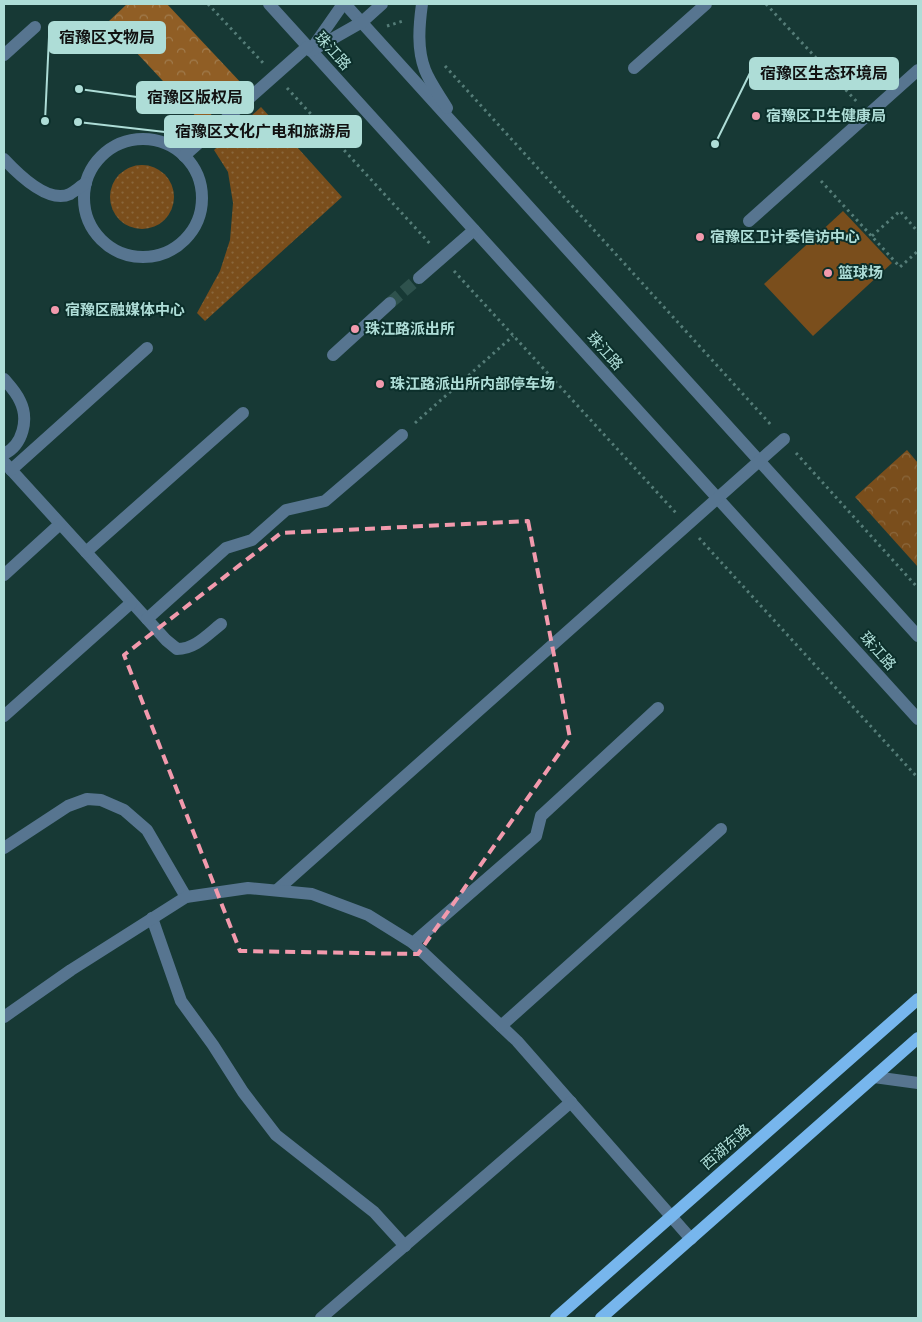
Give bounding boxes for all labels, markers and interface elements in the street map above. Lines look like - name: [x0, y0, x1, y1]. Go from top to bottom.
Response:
- callout: 宿豫区文物局: [49, 22, 165, 53]
- text: 宿豫区文物局: [59, 28, 155, 47]
- street label: 珠江路: [311, 28, 355, 74]
- callout: 宿豫区生态环境局: [750, 58, 898, 89]
- text: 宿豫区生态环境局: [760, 64, 888, 83]
- callout: 宿豫区版权局: [137, 82, 253, 113]
- text: 宿豫区版权局: [147, 88, 243, 107]
- place label: 宿豫区卫生健康局: [766, 107, 886, 125]
- marker: 宿豫区卫生健康局: [750, 110, 762, 122]
- callout: 宿豫区文化广电和旅游局: [165, 116, 361, 147]
- text: 宿豫区文化广电和旅游局: [175, 122, 351, 141]
- place label: 宿豫区卫计委信访中心: [710, 228, 860, 246]
- marker: 宿豫区卫计委信访中心: [694, 231, 706, 243]
- place label: 篮球场: [838, 264, 883, 282]
- marker: 篮球场: [822, 267, 834, 279]
- place label: 宿豫区融媒体中心: [65, 301, 185, 319]
- marker: 宿豫区融媒体中心: [49, 304, 61, 316]
- place label: 珠江路派出所: [365, 320, 455, 338]
- marker: 珠江路派出所: [349, 323, 361, 335]
- street label: 珠江路: [583, 328, 627, 374]
- place label: 珠江路派出所内部停车场: [390, 375, 555, 393]
- marker: 珠江路派出所内部停车场: [374, 378, 386, 390]
- street label: 珠江路: [856, 628, 900, 674]
- street label: 西湖东路: [697, 1121, 755, 1173]

